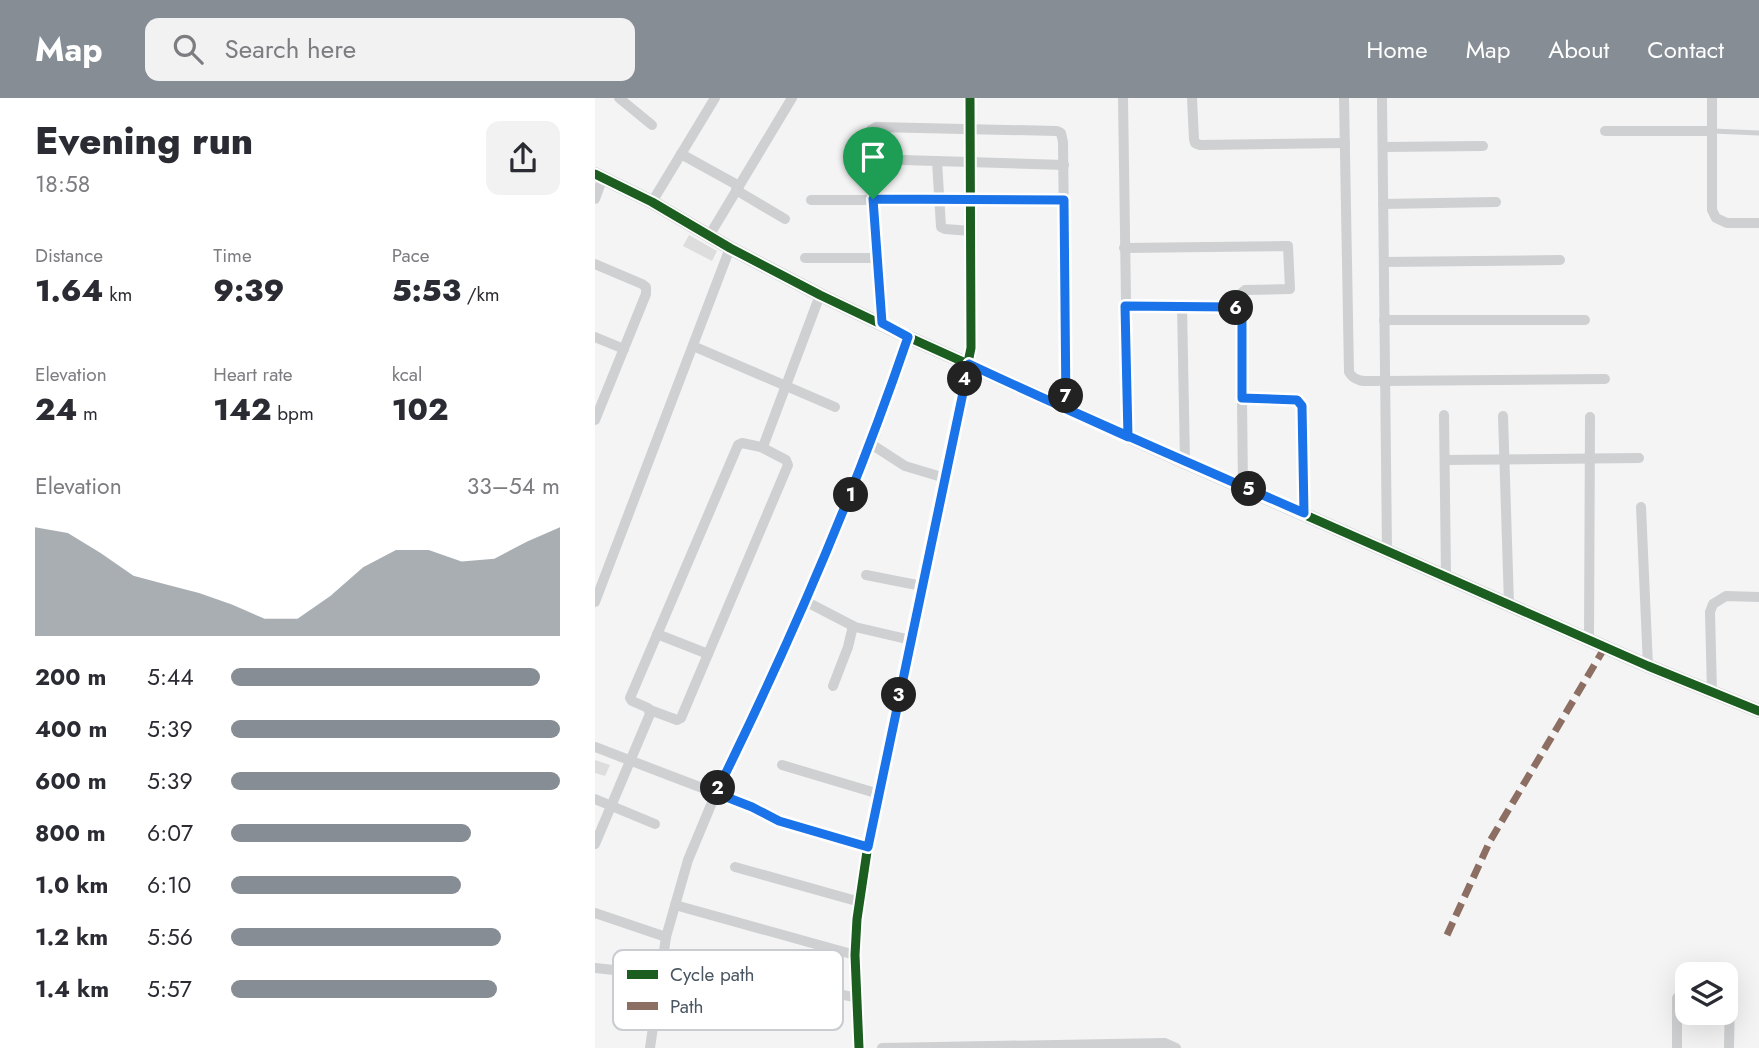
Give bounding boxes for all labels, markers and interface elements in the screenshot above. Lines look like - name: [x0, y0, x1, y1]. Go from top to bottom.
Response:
- search box: [145, 18, 635, 81]
- text: Map: [35, 26, 103, 73]
- icon: search: [169, 30, 207, 68]
- text: Search here: [225, 30, 356, 68]
- text: Home: [1366, 32, 1428, 67]
- text: Map: [1466, 32, 1510, 67]
- text: About: [1548, 32, 1609, 67]
- text: Contact: [1647, 32, 1724, 67]
- text: Evening run: [35, 113, 253, 168]
- button: share: [486, 121, 560, 195]
- pin: [843, 127, 903, 199]
- icon: arrive: [854, 138, 892, 176]
- text: 18:58: [35, 167, 90, 201]
- text: Distance: [35, 242, 103, 269]
- text: Time: [213, 242, 252, 269]
- text: Pace: [392, 242, 430, 269]
- text: 1.64: [35, 269, 104, 312]
- text: 9:39: [213, 269, 284, 312]
- text: 5:53: [392, 269, 461, 312]
- text: km: [104, 281, 132, 308]
- text: /km: [461, 281, 500, 308]
- pin: 6: [1219, 290, 1253, 326]
- text: 6: [1229, 294, 1242, 321]
- text: Elevation: [35, 361, 107, 388]
- text: Heart rate: [213, 361, 293, 388]
- text: kcal: [392, 361, 422, 388]
- pin: 4: [947, 362, 983, 396]
- text: 4: [958, 365, 971, 392]
- pin: 7: [1049, 378, 1084, 414]
- text: 7: [1060, 382, 1071, 409]
- text: 24: [35, 388, 77, 431]
- text: 142: [213, 388, 272, 431]
- text: 102: [392, 388, 448, 431]
- text: m: [77, 400, 98, 427]
- text: bpm: [272, 400, 314, 427]
- text: Elevation: [35, 469, 122, 503]
- text: 33–54 m: [467, 469, 560, 503]
- pin: 5: [1231, 472, 1267, 506]
- text: 5: [1242, 475, 1255, 502]
- pin: 1: [833, 478, 869, 512]
- text: 1: [846, 481, 855, 508]
- text: 200 m: [35, 660, 106, 694]
- text: 5:44: [147, 660, 194, 694]
- pin: 3: [881, 678, 917, 712]
- text: 3: [893, 681, 904, 708]
- text: 400 m: [35, 712, 107, 746]
- text: 5:39: [147, 712, 193, 746]
- text: 600 m: [35, 764, 107, 798]
- text: 5:39: [147, 764, 193, 798]
- pin: 2: [701, 770, 735, 806]
- text: 2: [711, 774, 724, 801]
- text: 800 m: [35, 816, 106, 850]
- text: 6:07: [147, 816, 193, 850]
- text: 1.0 km: [35, 868, 108, 902]
- text: 6:10: [147, 868, 191, 902]
- text: 1.2 km: [35, 920, 108, 954]
- text: 5:56: [147, 920, 193, 954]
- legend: [613, 950, 843, 1030]
- text: Cycle path: [670, 961, 755, 988]
- map controls: [1675, 962, 1738, 1025]
- button: layers: [1675, 962, 1738, 1025]
- text: 1.4 km: [35, 972, 109, 1006]
- text: 5:57: [147, 972, 192, 1006]
- text: Path: [670, 993, 704, 1020]

